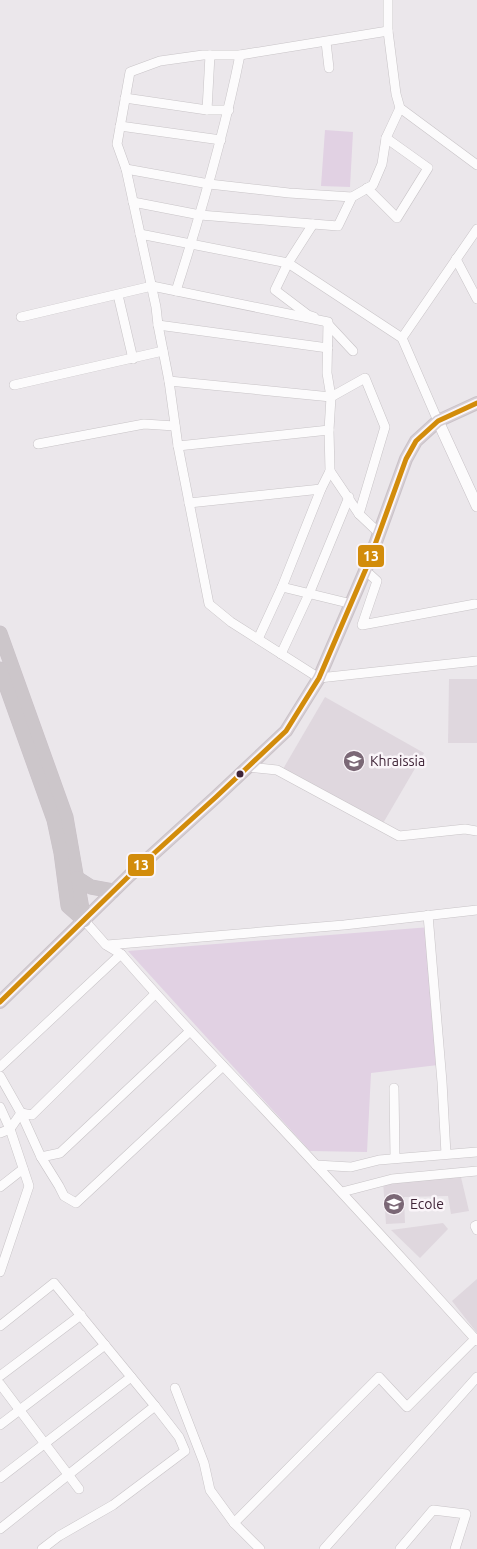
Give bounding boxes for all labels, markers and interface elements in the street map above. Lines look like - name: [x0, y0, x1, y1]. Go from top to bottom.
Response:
- line badge: 13: [357, 544, 385, 568]
- text: 13: [363, 548, 379, 564]
- school or university icon: Khraissia: [342, 749, 366, 773]
- place label: Khraissia: [370, 753, 425, 769]
- unlabelled marker: [235, 769, 245, 779]
- line badge: 13: [127, 853, 155, 877]
- text: 13: [133, 857, 149, 873]
- school or university icon: Ecole: [382, 1192, 406, 1216]
- place label: Ecole: [410, 1196, 444, 1212]

